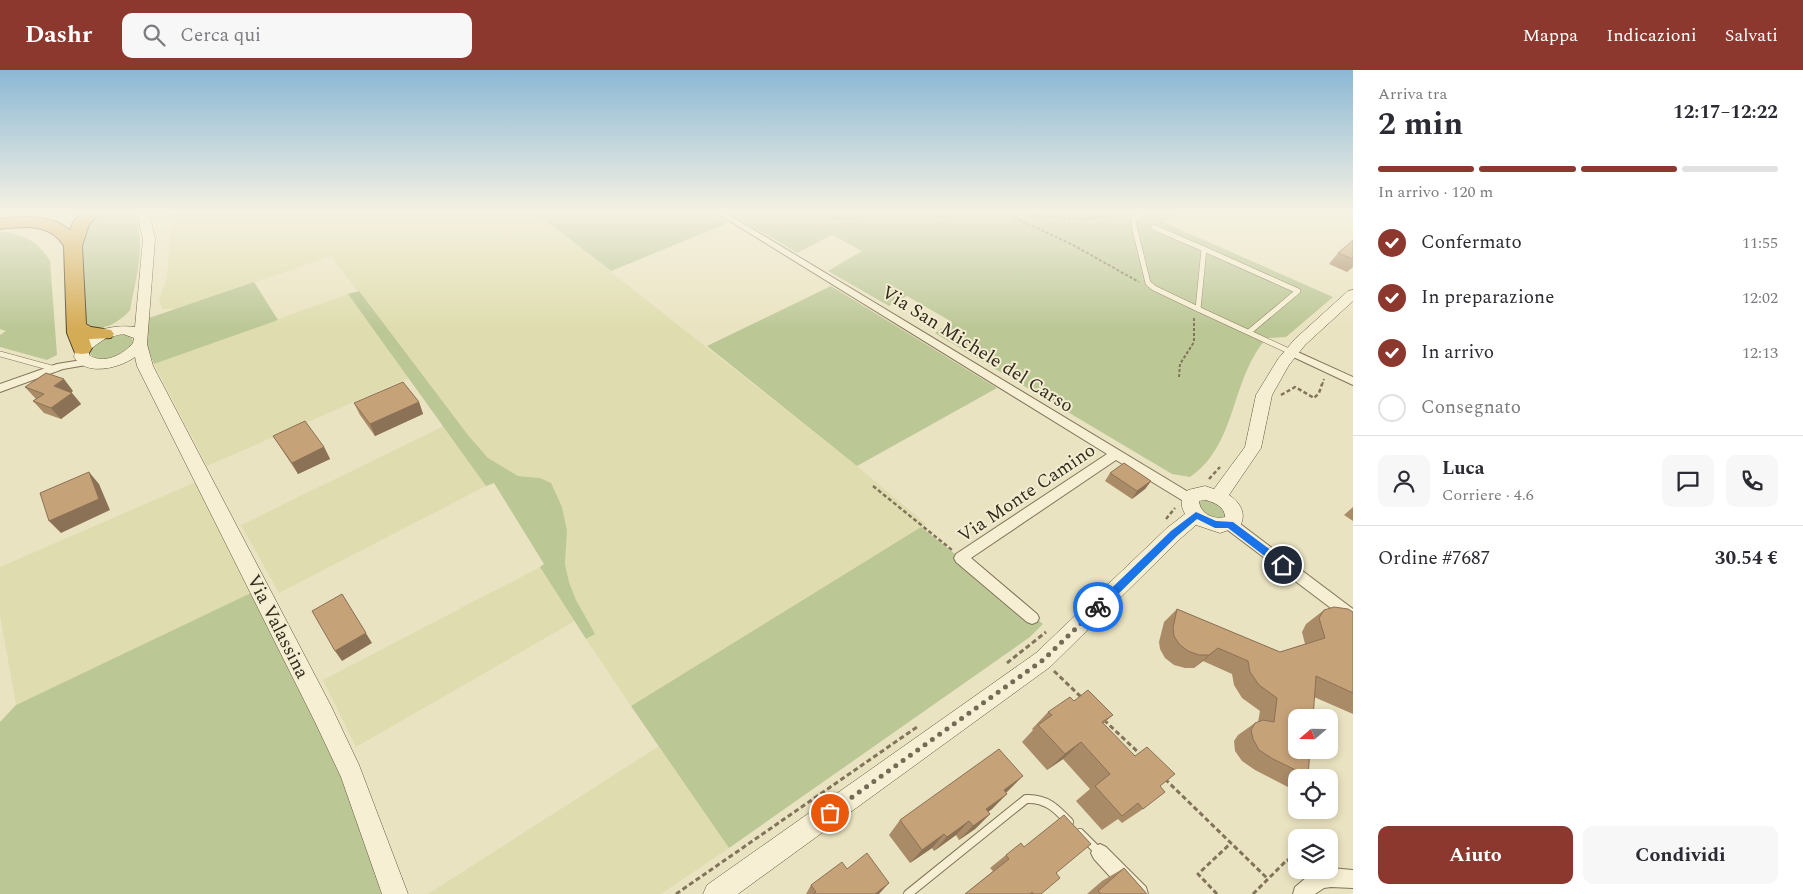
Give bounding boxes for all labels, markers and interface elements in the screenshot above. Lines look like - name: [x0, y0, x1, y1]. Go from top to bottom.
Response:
- search box: [122, 13, 472, 58]
- text: Dashr: [25, 17, 92, 53]
- icon: search: [140, 21, 168, 49]
- text: Cerca qui: [180, 21, 261, 50]
- text: Mappa: [1523, 22, 1578, 49]
- text: Indicazioni: [1606, 22, 1697, 49]
- text: Salvati: [1725, 22, 1778, 49]
- text: Arriva tra: [1378, 82, 1447, 106]
- text: 12:17–12:22: [1673, 98, 1778, 127]
- text: 2 min: [1378, 100, 1463, 149]
- text: In arrivo · 120 m: [1378, 180, 1493, 204]
- text: Confermato: [1421, 228, 1522, 257]
- icon: check: [1378, 229, 1406, 257]
- text: 11:55: [1742, 231, 1778, 255]
- street label: Via San Michele del Carso: [875, 278, 1079, 420]
- text: In preparazione: [1421, 283, 1554, 312]
- icon: check: [1378, 284, 1406, 312]
- text: 12:02: [1742, 286, 1778, 310]
- text: In arrivo: [1421, 338, 1494, 367]
- icon: check: [1378, 339, 1406, 367]
- text: 12:13: [1742, 341, 1778, 365]
- text: Consegnato: [1421, 393, 1521, 422]
- street label: Via Monte Camino: [952, 436, 1102, 550]
- text: Luca: [1442, 454, 1485, 483]
- button: person: [1378, 455, 1430, 507]
- button: chat: [1662, 455, 1714, 507]
- button: phone: [1726, 455, 1778, 507]
- text: Corriere · 4.6: [1442, 483, 1534, 507]
- pin: [1262, 544, 1304, 586]
- text: Ordine #7687: [1378, 544, 1490, 573]
- text: 30.54 €: [1715, 544, 1778, 573]
- icon: home: [1269, 551, 1297, 579]
- street label: Via Valassina: [239, 569, 317, 685]
- courier: [1073, 582, 1123, 632]
- icon: bike: [1084, 593, 1112, 621]
- north arrow: [1288, 709, 1338, 759]
- map controls: [1288, 709, 1338, 879]
- button: locate: [1288, 769, 1338, 819]
- pin: [809, 792, 851, 834]
- icon: bag: [816, 799, 844, 827]
- button: Aiuto: [1378, 826, 1573, 884]
- button: Condividi: [1583, 826, 1778, 884]
- button: layers: [1288, 829, 1338, 879]

